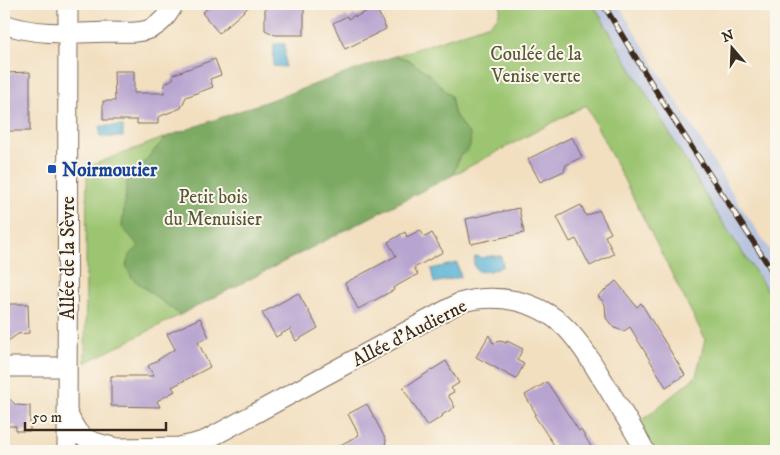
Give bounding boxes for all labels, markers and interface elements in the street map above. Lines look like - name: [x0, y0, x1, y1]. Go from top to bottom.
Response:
- north arrow: [708, 22, 758, 72]
- text: N: [720, 26, 737, 47]
- park label: Coulée de la Venise verte: [490, 43, 582, 88]
- place label: Noirmoutier: [62, 159, 158, 182]
- marker: Noirmoutier: [46, 163, 58, 175]
- park label: Petit bois du Menuisier: [164, 186, 262, 231]
- street label: Allée de la Sèvre: [57, 196, 80, 320]
- street label: Allée d'Audierne: [349, 295, 471, 372]
- scale bar: [25, 400, 166, 432]
- text: 50 m: [32, 408, 62, 427]

